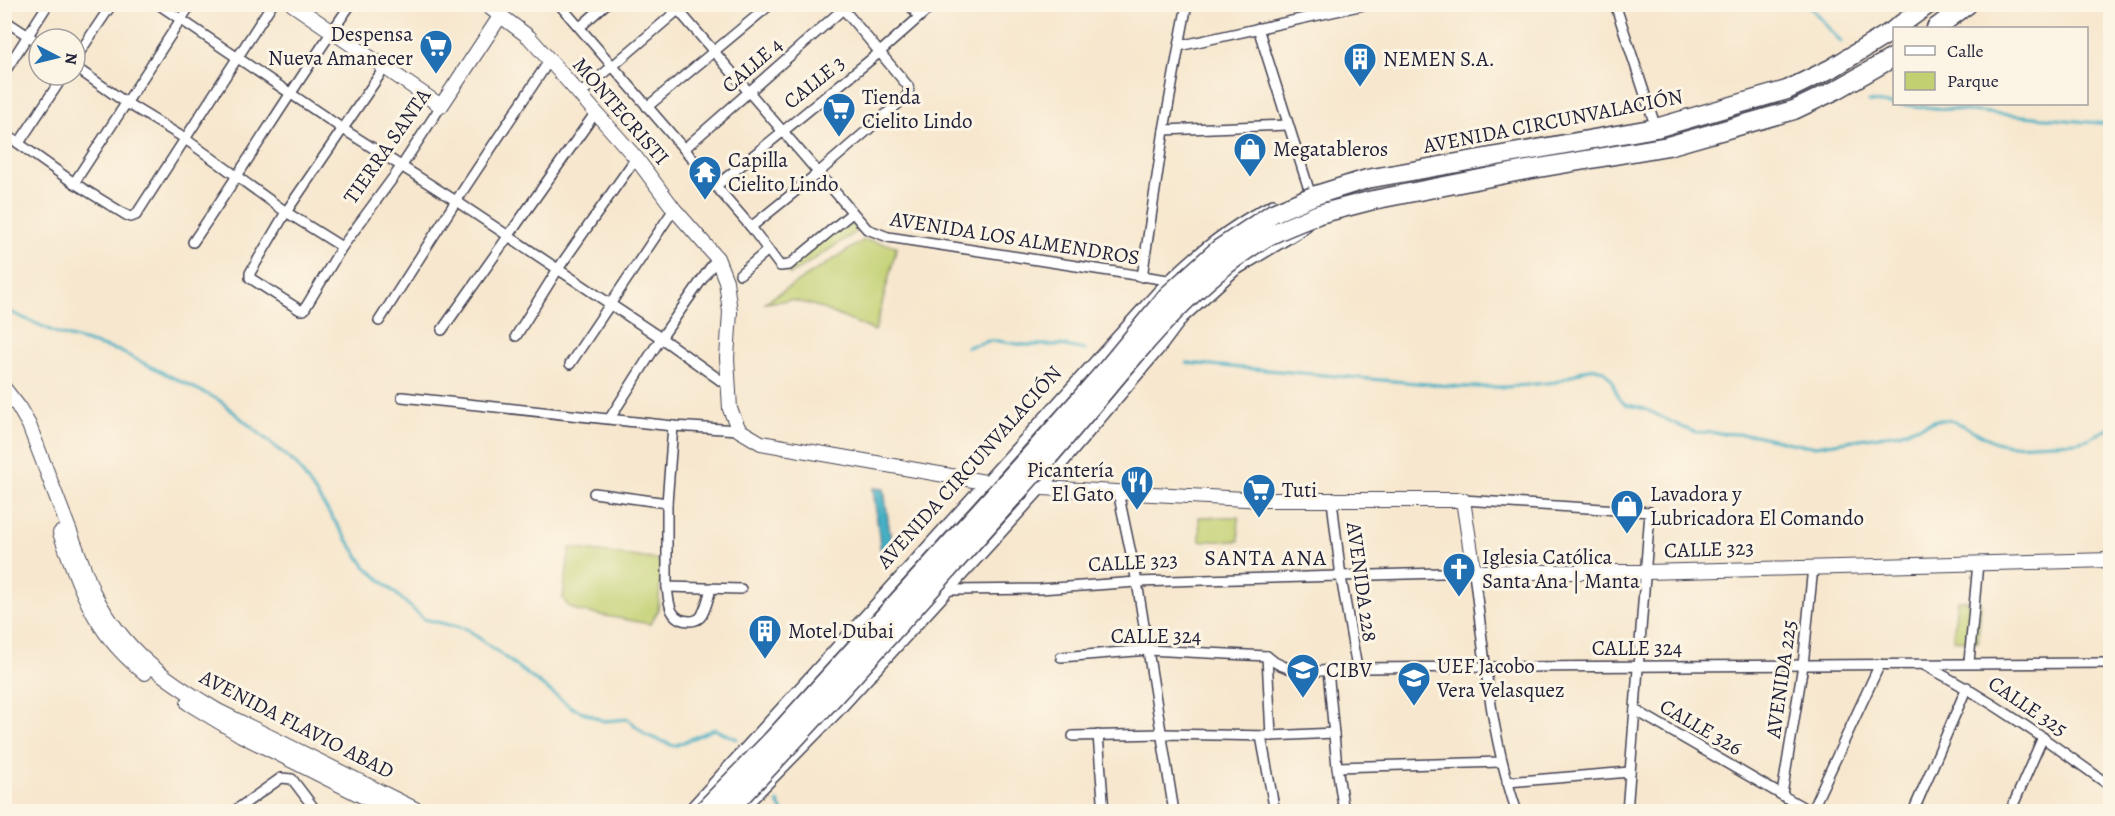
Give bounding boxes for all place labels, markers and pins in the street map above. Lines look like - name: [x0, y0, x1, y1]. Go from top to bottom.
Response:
- place label: Despensa Nueva Amanecer: [268, 20, 413, 72]
- supermarket icon: Despensa Nueva Amanecer: [418, 28, 454, 75]
- building icon: NEMEN S.A.: [1342, 41, 1378, 88]
- place label: NEMEN S.A.: [1383, 45, 1495, 73]
- place label: Tienda Cielito Lindo: [862, 83, 972, 135]
- supermarket icon: Tienda Cielito Lindo: [821, 91, 857, 138]
- shop icon: Megatableros: [1232, 131, 1268, 178]
- place label: Megatableros: [1273, 135, 1388, 163]
- place label: Capilla Cielito Lindo: [728, 146, 838, 198]
- temple icon: Capilla Cielito Lindo: [687, 154, 723, 201]
- place label: Picantería El Gato: [1027, 456, 1114, 508]
- restaurant icon: Picantería El Gato: [1119, 464, 1155, 511]
- supermarket icon: Tuti: [1241, 472, 1277, 519]
- place label: Tuti: [1282, 476, 1317, 504]
- place label: Lavadora y Lubricadora El Comando: [1650, 480, 1864, 532]
- shop icon: Lavadora y Lubricadora El Comando: [1609, 488, 1645, 535]
- place label: Iglesia Católica Santa Ana | Manta: [1482, 543, 1640, 595]
- church icon: Iglesia Católica Santa Ana | Manta: [1441, 551, 1477, 598]
- building icon: Motel Dubai: [747, 613, 783, 660]
- place label: Motel Dubai: [788, 617, 894, 645]
- school or university icon: CIBV: [1285, 652, 1321, 699]
- place label: UEF Jacobo Vera Velasquez: [1436, 652, 1565, 704]
- place label: CIBV: [1326, 656, 1372, 684]
- school or university icon: UEF Jacobo Vera Velasquez: [1396, 660, 1432, 707]

